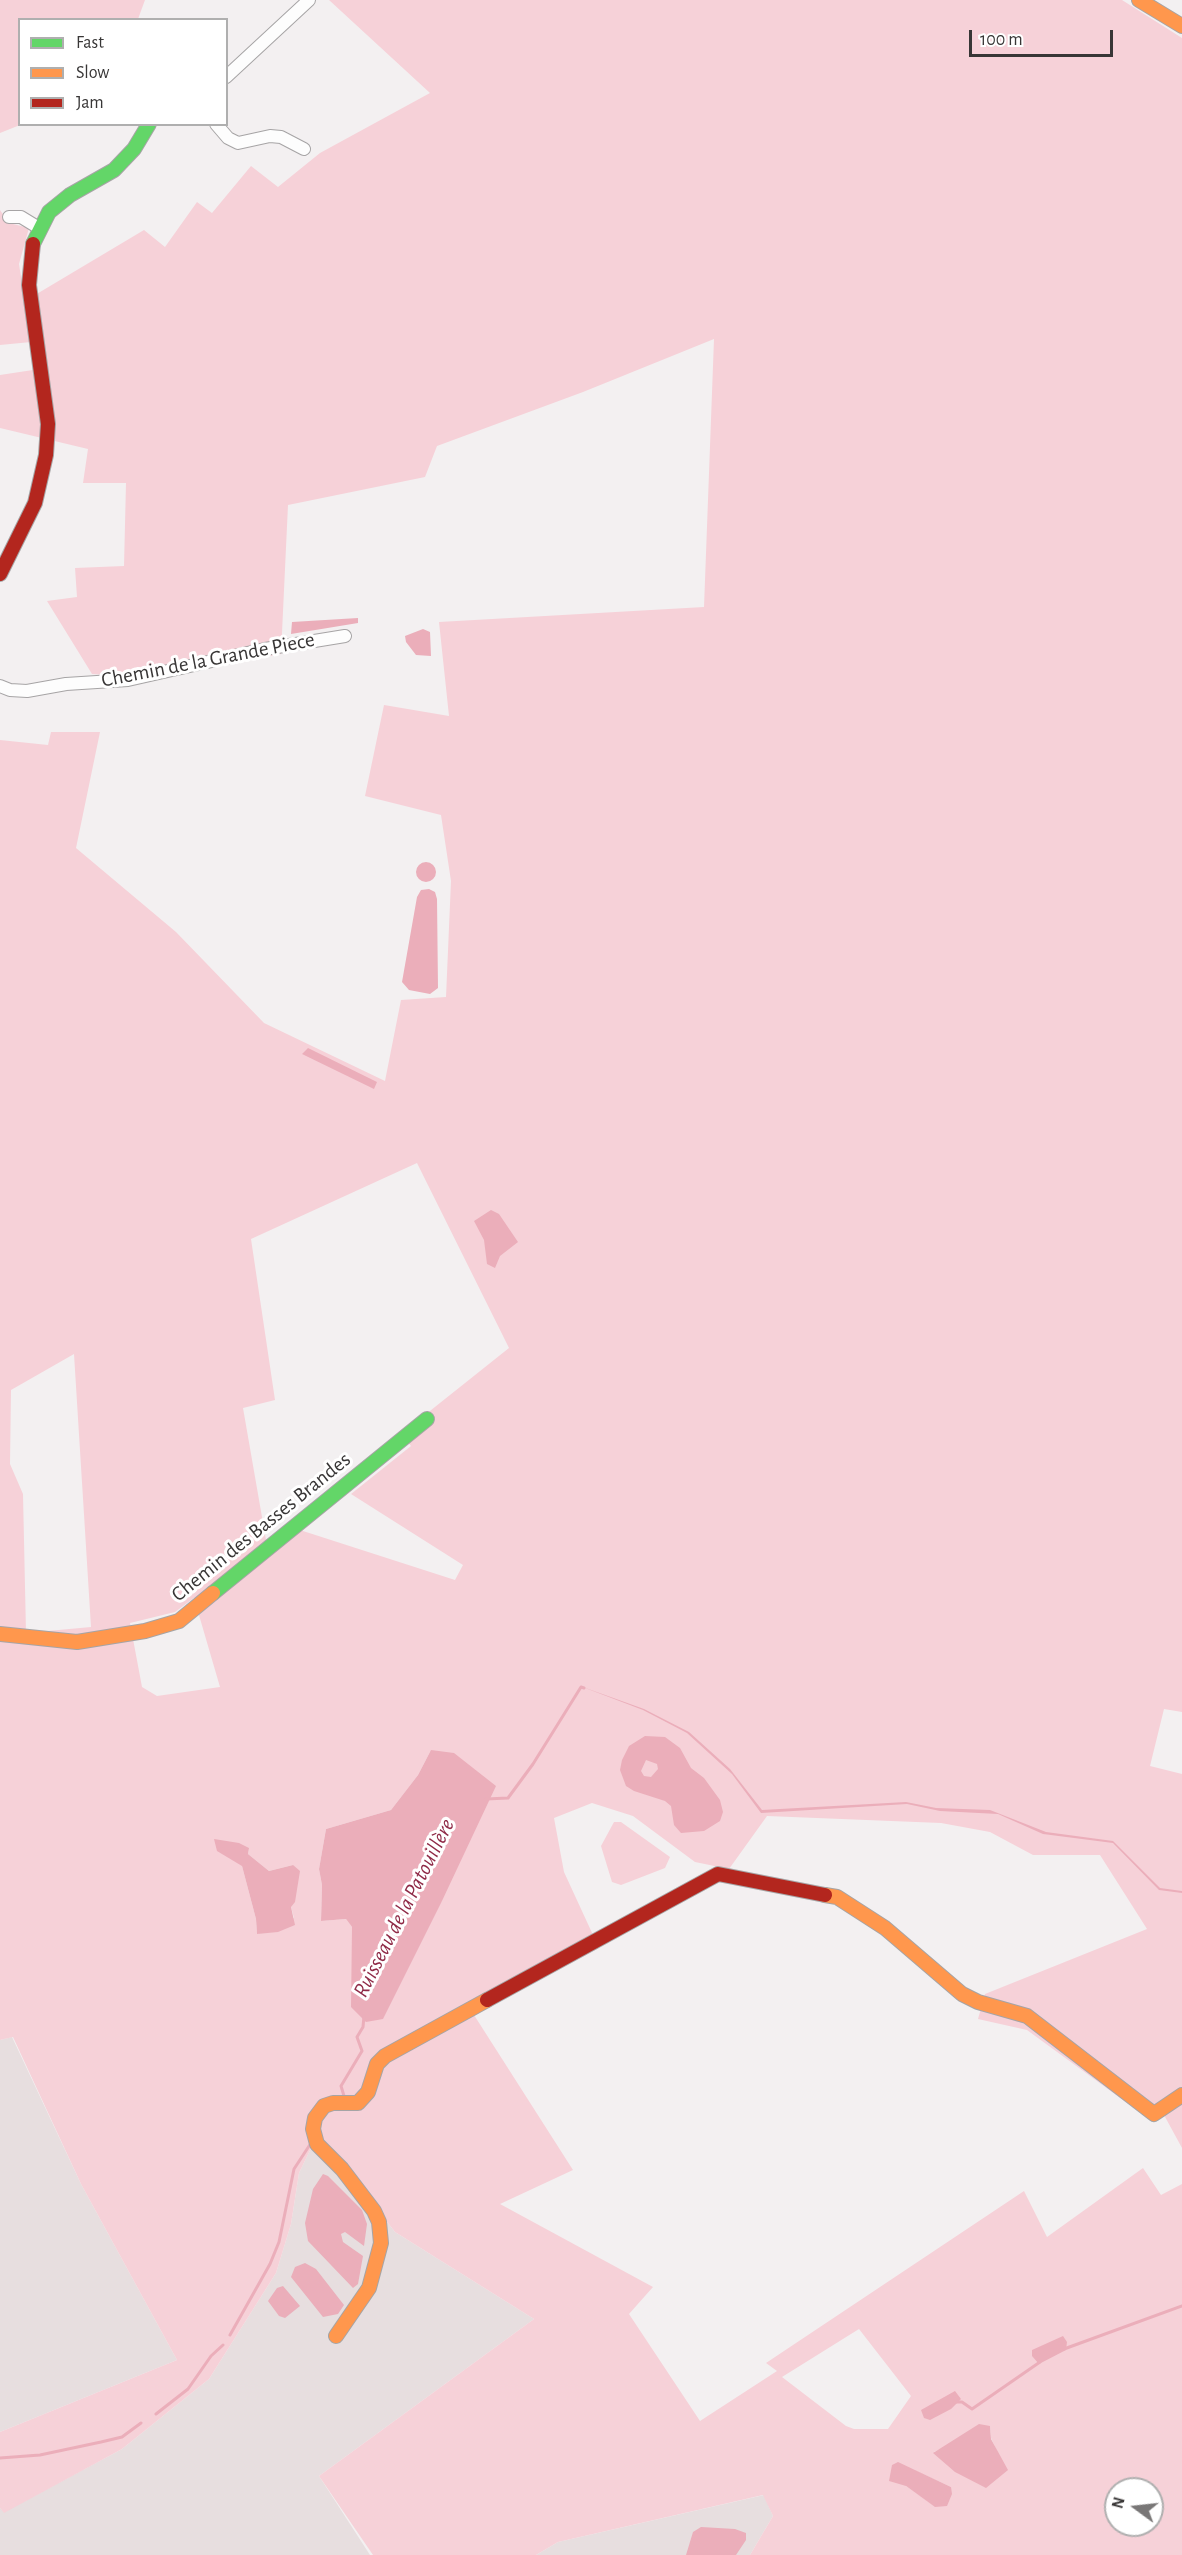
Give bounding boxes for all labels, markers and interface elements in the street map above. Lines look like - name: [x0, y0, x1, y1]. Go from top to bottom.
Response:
- legend: [18, 18, 228, 126]
- scale bar: [972, 18, 1116, 56]
- text: 100 m: [980, 31, 1023, 49]
- text: Fast: [76, 34, 104, 52]
- text: Slow: [76, 64, 109, 82]
- text: Jam: [76, 94, 104, 112]
- street label: Chemin de la Grande Piece: [99, 627, 317, 693]
- street label: Chemin des Basses Brandes: [166, 1447, 356, 1607]
- water label: Ruisseau de la Patouillère: [348, 1814, 460, 2002]
- north arrow: [1104, 2477, 1164, 2537]
- text: N: [1109, 2495, 1128, 2510]

